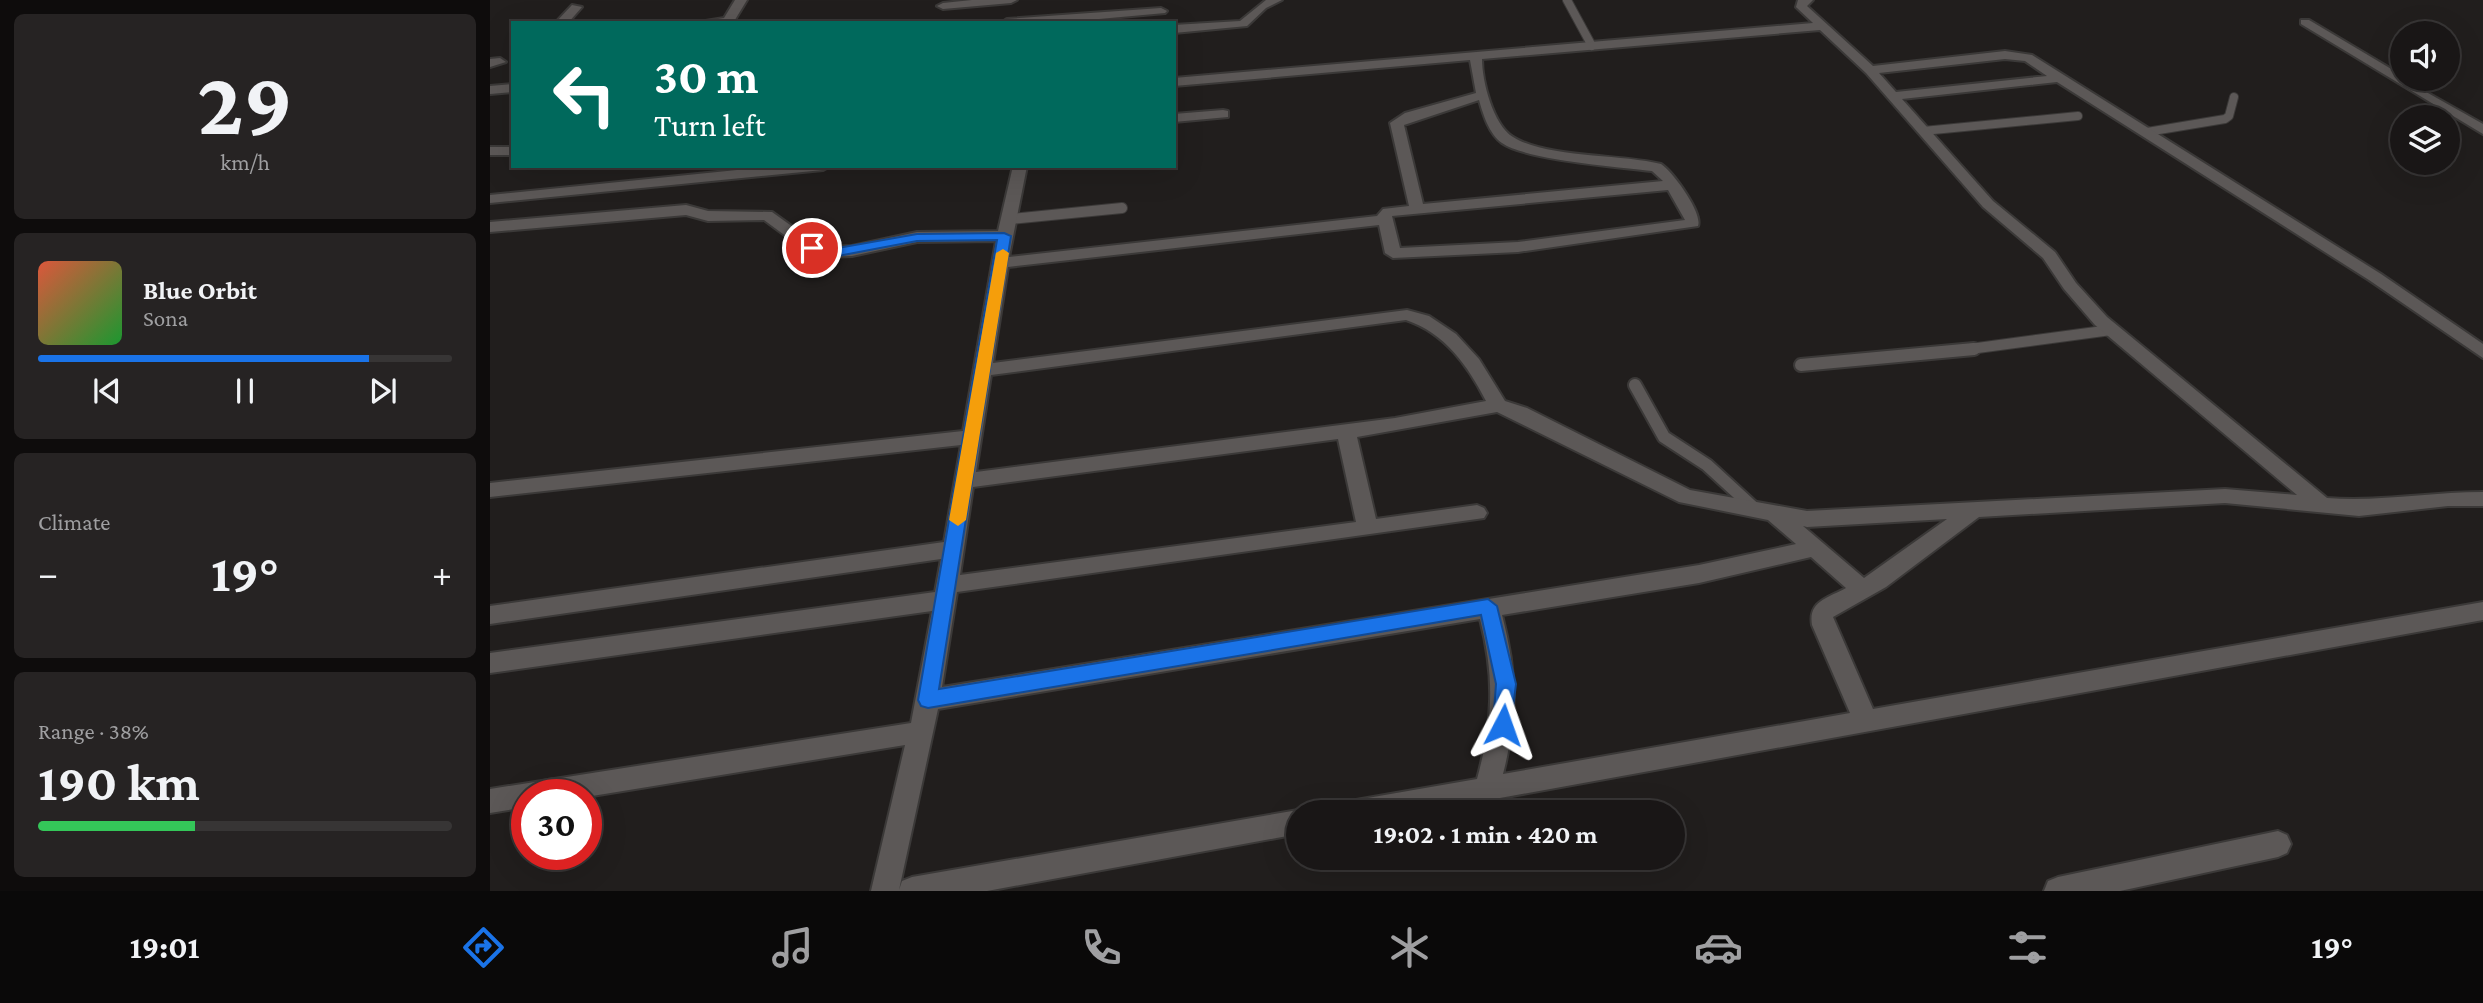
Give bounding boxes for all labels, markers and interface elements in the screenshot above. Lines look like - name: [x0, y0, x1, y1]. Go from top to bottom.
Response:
- map controls: [2390, 21, 2460, 175]
- button: sound: [2390, 21, 2460, 91]
- icon: left: [539, 49, 630, 140]
- text: 30 m: [654, 49, 759, 104]
- text: 29: [197, 52, 293, 154]
- button: layers: [2390, 105, 2460, 175]
- text: Turn left: [654, 107, 765, 143]
- text: km/h: [220, 149, 270, 175]
- pin: [782, 218, 842, 278]
- icon: arrive: [793, 229, 831, 267]
- text: Blue Orbit: [143, 276, 257, 305]
- text: Sona: [143, 305, 188, 331]
- icon: previous: [88, 372, 126, 410]
- icon: pause: [226, 372, 264, 410]
- icon: next: [364, 372, 402, 410]
- text: Climate: [38, 509, 110, 535]
- text: 19°: [211, 544, 279, 602]
- text: −: [38, 552, 58, 594]
- text: +: [432, 552, 452, 594]
- position arrow: [1466, 688, 1540, 762]
- text: Range · 38%: [38, 718, 149, 744]
- text: 190 km: [38, 753, 200, 811]
- speed limit sign: 30: [511, 779, 602, 870]
- text: 19:02 · 1 min · 420 m: [1373, 820, 1598, 849]
- icon: directions: [459, 923, 508, 972]
- icon: music: [768, 923, 817, 972]
- icon: phone: [1077, 923, 1126, 972]
- icon: climate: [1385, 923, 1434, 972]
- icon: car: [1694, 923, 1743, 972]
- icon: filters: [2003, 923, 2052, 972]
- text: 19:01: [130, 929, 200, 965]
- text: 19°: [2311, 929, 2353, 965]

